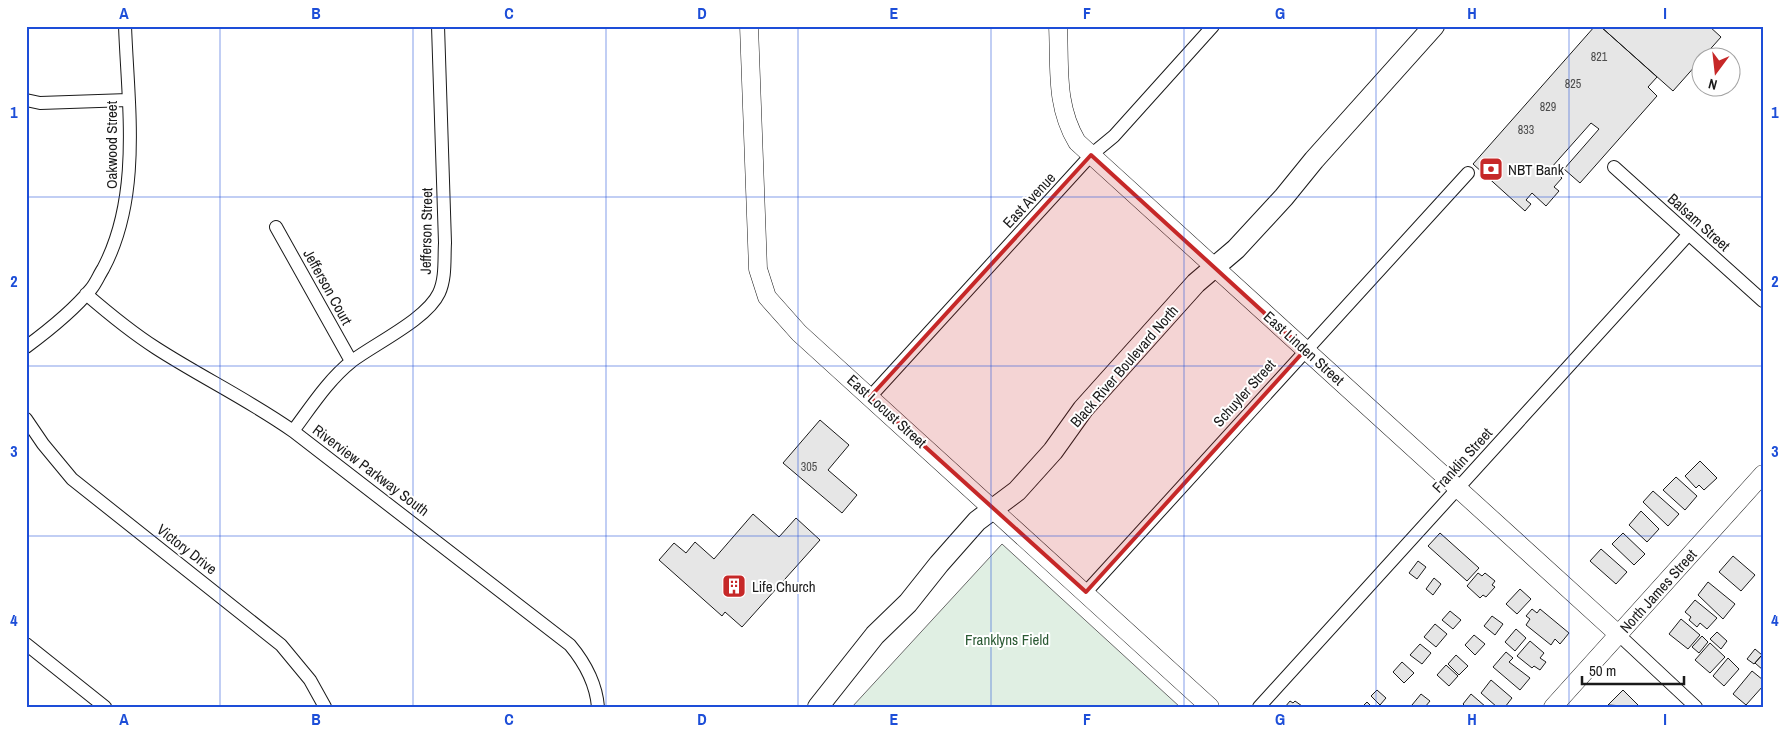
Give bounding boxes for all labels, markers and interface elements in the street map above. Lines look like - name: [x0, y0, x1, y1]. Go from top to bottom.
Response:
- text: A: [119, 2, 129, 24]
- text: B: [311, 2, 321, 24]
- text: C: [504, 2, 514, 24]
- text: D: [697, 2, 707, 24]
- text: E: [890, 2, 899, 24]
- text: F: [1083, 2, 1091, 24]
- text: G: [1275, 2, 1285, 24]
- text: H: [1467, 2, 1477, 24]
- text: I: [1663, 2, 1667, 24]
- north arrow: [1692, 48, 1742, 98]
- house number: 821: [1591, 49, 1608, 65]
- text: N: [1706, 75, 1719, 94]
- house number: 825: [1565, 76, 1582, 92]
- house number: 829: [1540, 99, 1556, 115]
- street label: Oakwood Street: [101, 100, 122, 189]
- text: 1: [10, 101, 18, 123]
- text: 1: [1771, 101, 1779, 123]
- house number: 833: [1518, 122, 1534, 138]
- bank icon: NBT Bank: [1478, 156, 1504, 182]
- place label: NBT Bank: [1508, 159, 1565, 180]
- street label: East Avenue: [998, 168, 1060, 232]
- street label: Jefferson Street: [415, 187, 437, 274]
- street label: Balsam Street: [1663, 188, 1735, 256]
- street label: Jefferson Court: [298, 245, 358, 329]
- text: 2: [10, 270, 18, 292]
- text: 2: [1771, 270, 1779, 292]
- street label: Black River Boulevard North: [1065, 301, 1183, 431]
- street label: East Linden Street: [1259, 306, 1349, 390]
- street label: Schuyler Street: [1208, 354, 1280, 431]
- street label: East Locust Street: [843, 370, 932, 453]
- street label: Riverview Parkway South: [308, 419, 434, 521]
- street label: Franklin Street: [1427, 423, 1497, 497]
- text: 3: [10, 440, 18, 462]
- text: 3: [1771, 440, 1779, 462]
- house number: 305: [801, 459, 818, 475]
- street label: Victory Drive: [153, 519, 222, 579]
- street label: North James Street: [1615, 544, 1702, 637]
- building icon: Life Church: [721, 573, 747, 599]
- place label: Life Church: [752, 576, 816, 597]
- text: 4: [10, 609, 18, 631]
- text: 4: [1771, 609, 1779, 631]
- park label: Franklyns Field: [965, 629, 1049, 650]
- scale bar: [1582, 653, 1684, 685]
- text: 50 m: [1589, 660, 1616, 681]
- text: A: [119, 708, 129, 730]
- text: B: [311, 708, 321, 730]
- text: C: [504, 708, 514, 730]
- text: D: [697, 708, 707, 730]
- text: E: [890, 708, 899, 730]
- text: F: [1083, 708, 1091, 730]
- text: G: [1275, 708, 1285, 730]
- text: H: [1467, 708, 1477, 730]
- text: I: [1663, 708, 1667, 730]

